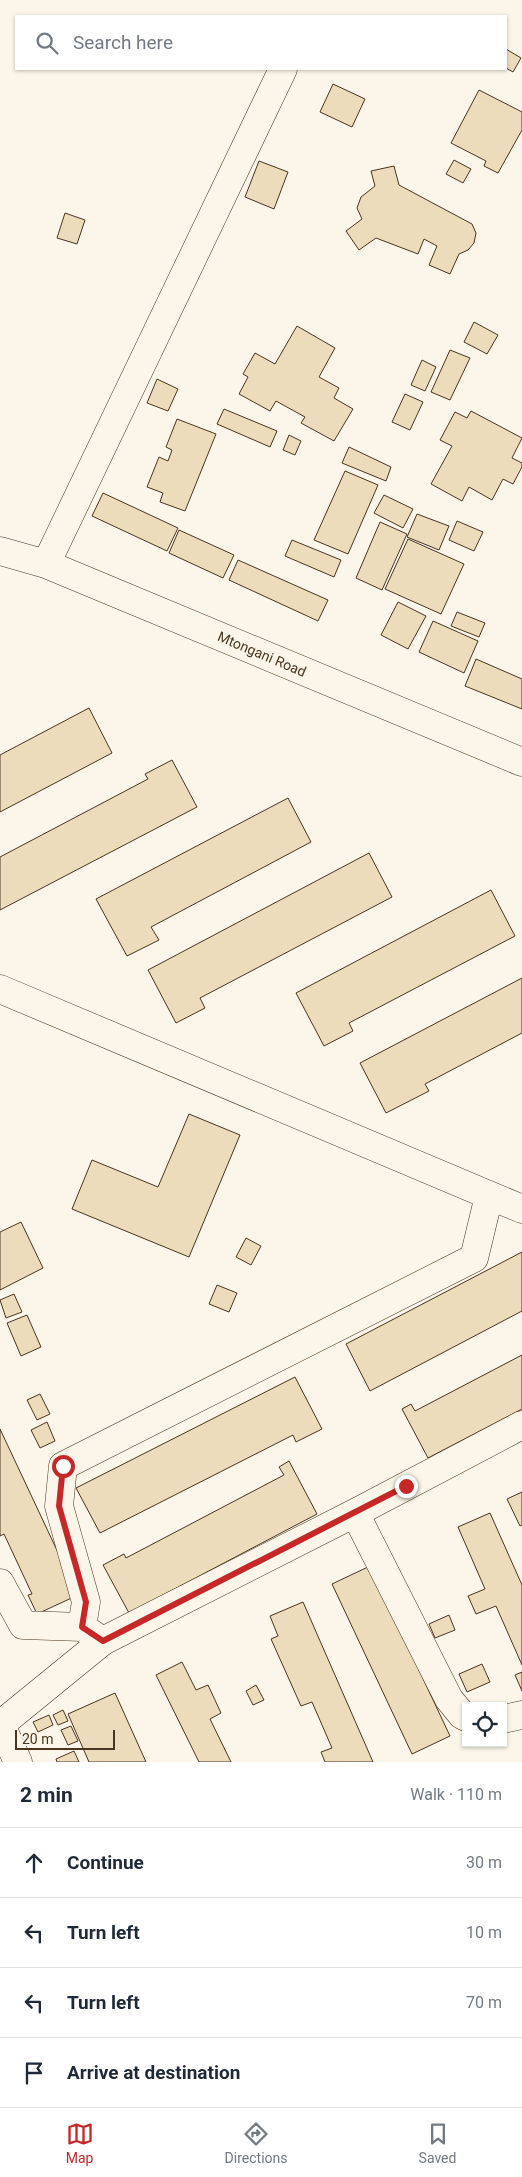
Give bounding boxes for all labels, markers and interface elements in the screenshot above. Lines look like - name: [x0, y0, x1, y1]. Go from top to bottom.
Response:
- search box: [15, 15, 507, 70]
- icon: search: [33, 29, 61, 57]
- text: Search here: [73, 31, 173, 54]
- street label: Mtongani Road: [215, 628, 309, 680]
- route start: [52, 1455, 75, 1478]
- route end: [395, 1475, 418, 1498]
- map controls: [462, 1702, 507, 1747]
- button: locate: [462, 1702, 507, 1747]
- scale bar: [15, 1727, 115, 1750]
- text: 20 m: [22, 1731, 54, 1747]
- text: 2 min: [20, 1783, 73, 1807]
- text: Walk · 110 m: [410, 1785, 502, 1804]
- icon: ahead: [20, 1849, 48, 1877]
- text: Continue: [67, 1851, 144, 1874]
- text: 30 m: [466, 1853, 502, 1872]
- icon: left: [20, 1919, 48, 1947]
- text: Turn left: [67, 1921, 140, 1944]
- text: 10 m: [466, 1923, 502, 1942]
- icon: left: [20, 1989, 48, 2017]
- text: Turn left: [67, 1991, 140, 2014]
- text: 70 m: [466, 1993, 502, 2012]
- icon: arrive: [20, 2059, 48, 2087]
- text: Arrive at destination: [67, 2061, 240, 2084]
- tab: Map: [66, 2120, 94, 2166]
- tab: Directions: [225, 2120, 288, 2166]
- tab: Saved: [419, 2120, 456, 2166]

